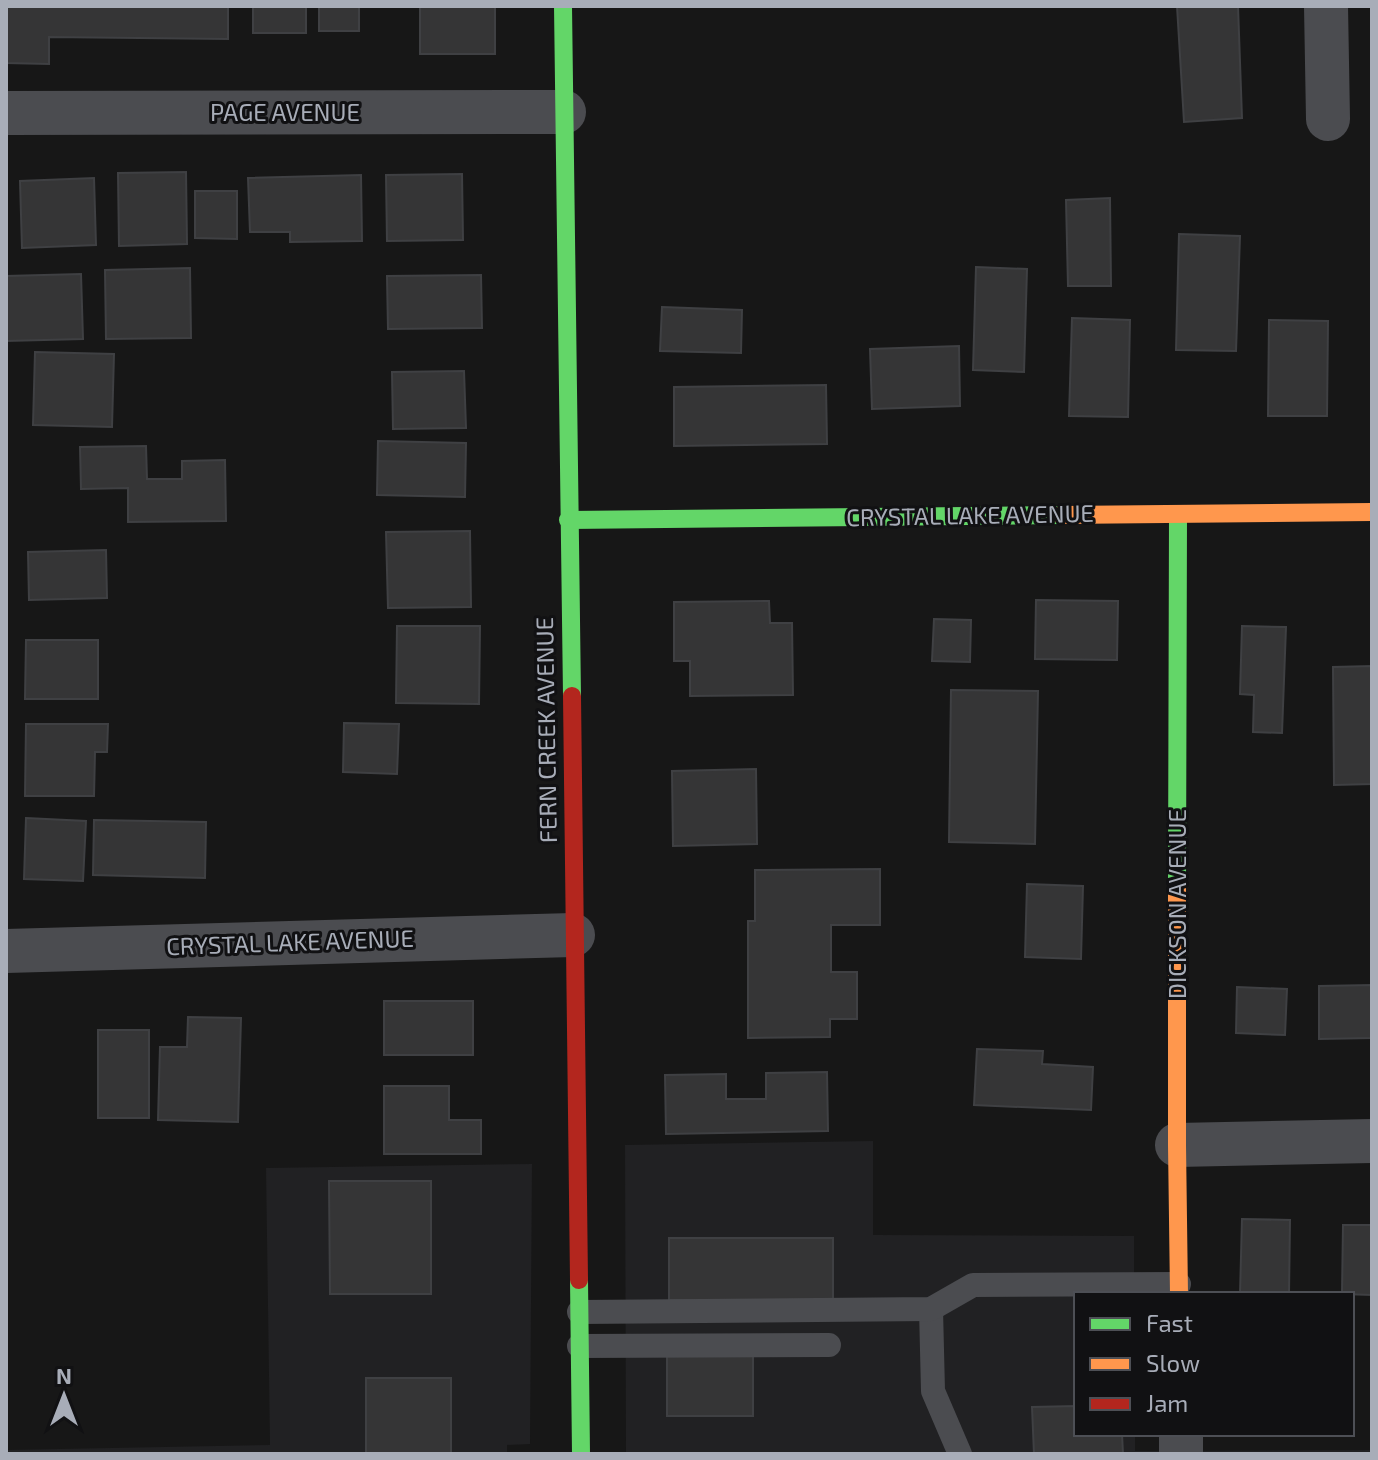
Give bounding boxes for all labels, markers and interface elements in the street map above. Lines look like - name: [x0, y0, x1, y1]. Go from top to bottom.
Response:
- street label: PAGE AVENUE: [210, 97, 360, 126]
- street label: CRYSTAL LAKE AVENUE: [846, 498, 1094, 531]
- street label: FERN CREEK AVENUE: [529, 617, 562, 843]
- street label: DICKSON AVENUE: [1162, 809, 1191, 999]
- street label: CRYSTAL LAKE AVENUE: [166, 923, 414, 960]
- legend: [1074, 1292, 1354, 1436]
- text: Fast: [1146, 1308, 1193, 1337]
- text: Slow: [1146, 1348, 1200, 1377]
- north arrow: [24, 1356, 104, 1436]
- text: N: [56, 1362, 72, 1388]
- text: Jam: [1146, 1388, 1188, 1417]

